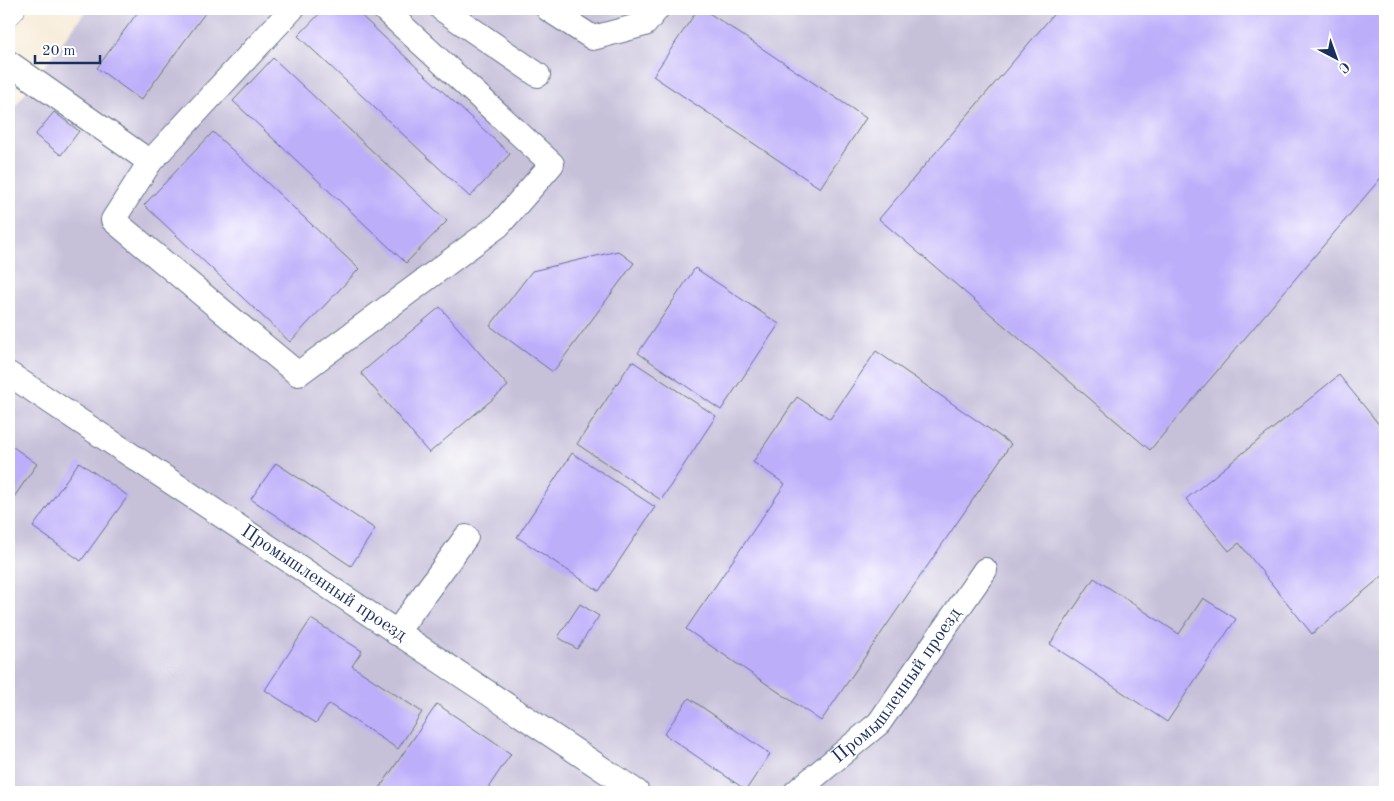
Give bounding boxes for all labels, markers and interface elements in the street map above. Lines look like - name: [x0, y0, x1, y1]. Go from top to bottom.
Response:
- scale bar: [35, 32, 100, 64]
- north arrow: [1312, 32, 1362, 82]
- text: 20 m: [42, 44, 76, 59]
- text: С: [1336, 59, 1352, 75]
- street label: Промышленный проезд: [237, 522, 410, 646]
- street label: Промышленный проезд: [829, 604, 965, 767]

